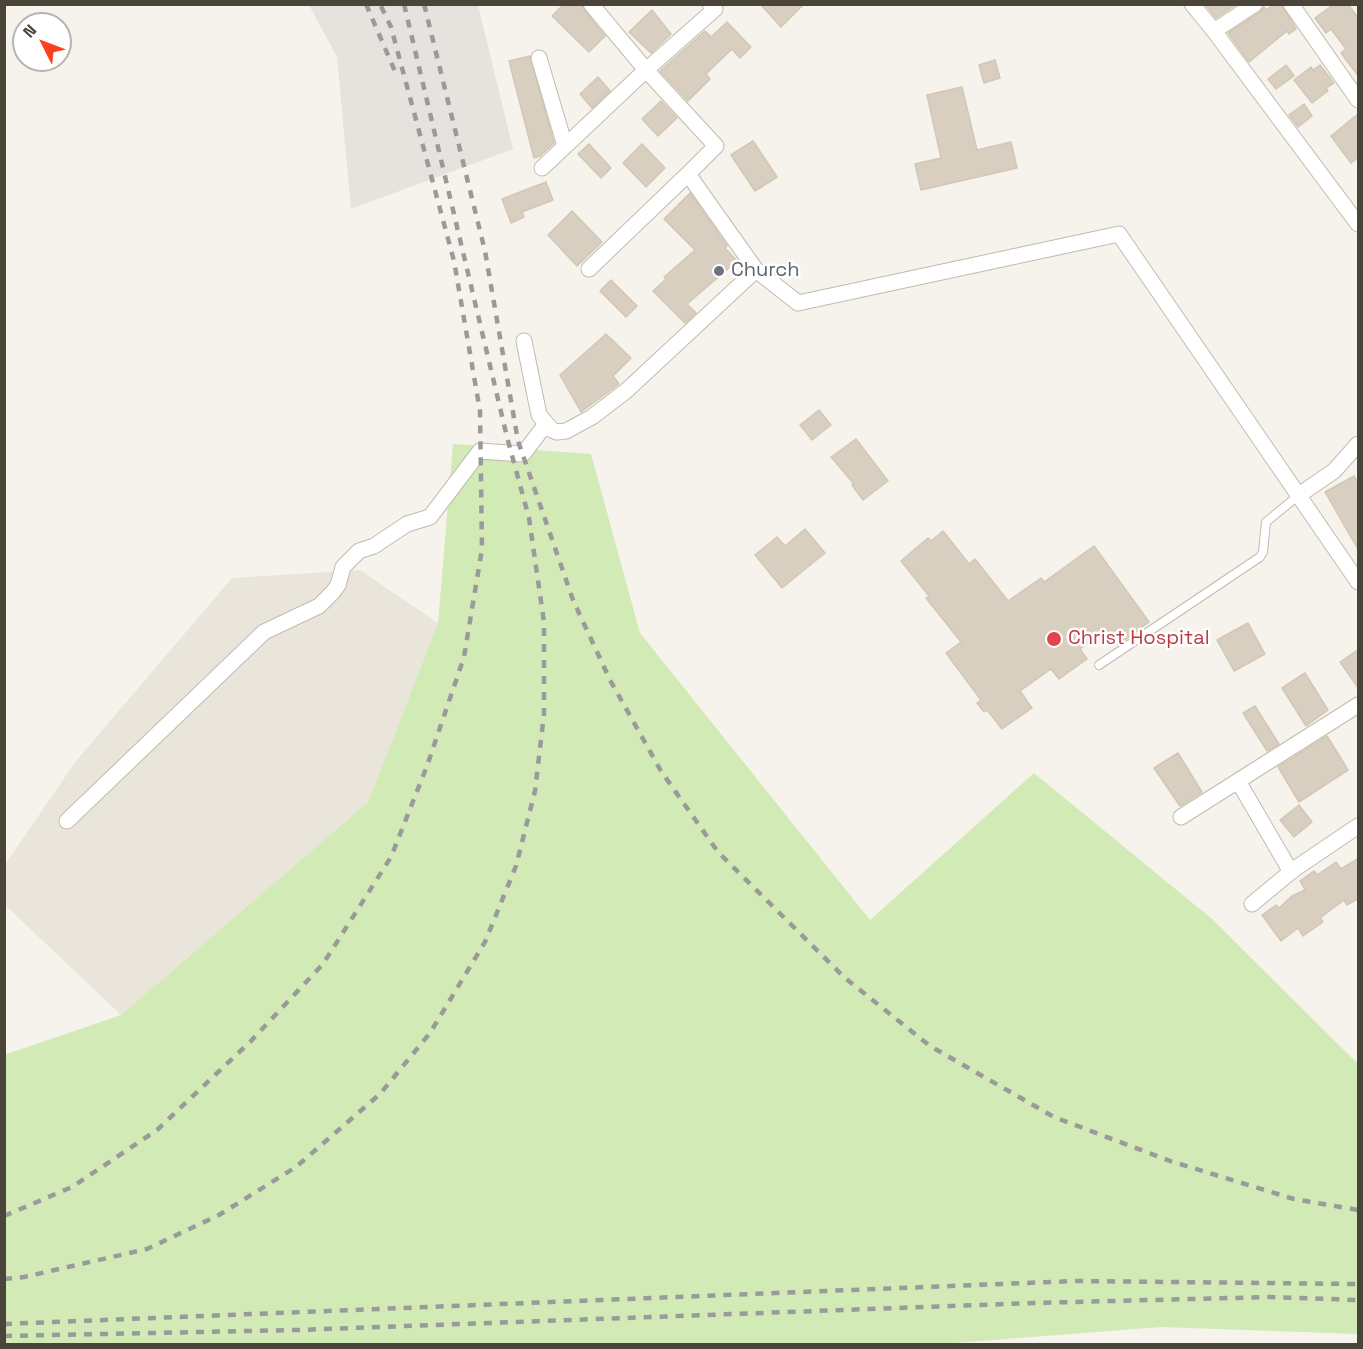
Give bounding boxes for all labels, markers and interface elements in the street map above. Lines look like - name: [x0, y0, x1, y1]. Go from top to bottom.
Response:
- north arrow: [12, 12, 72, 72]
- text: N: [18, 20, 41, 42]
- place label: Church: [731, 259, 800, 283]
- marker: Church: [712, 264, 726, 278]
- place label: Christ Hospital: [1068, 627, 1210, 651]
- marker: Christ Hospital: [1045, 630, 1063, 648]

